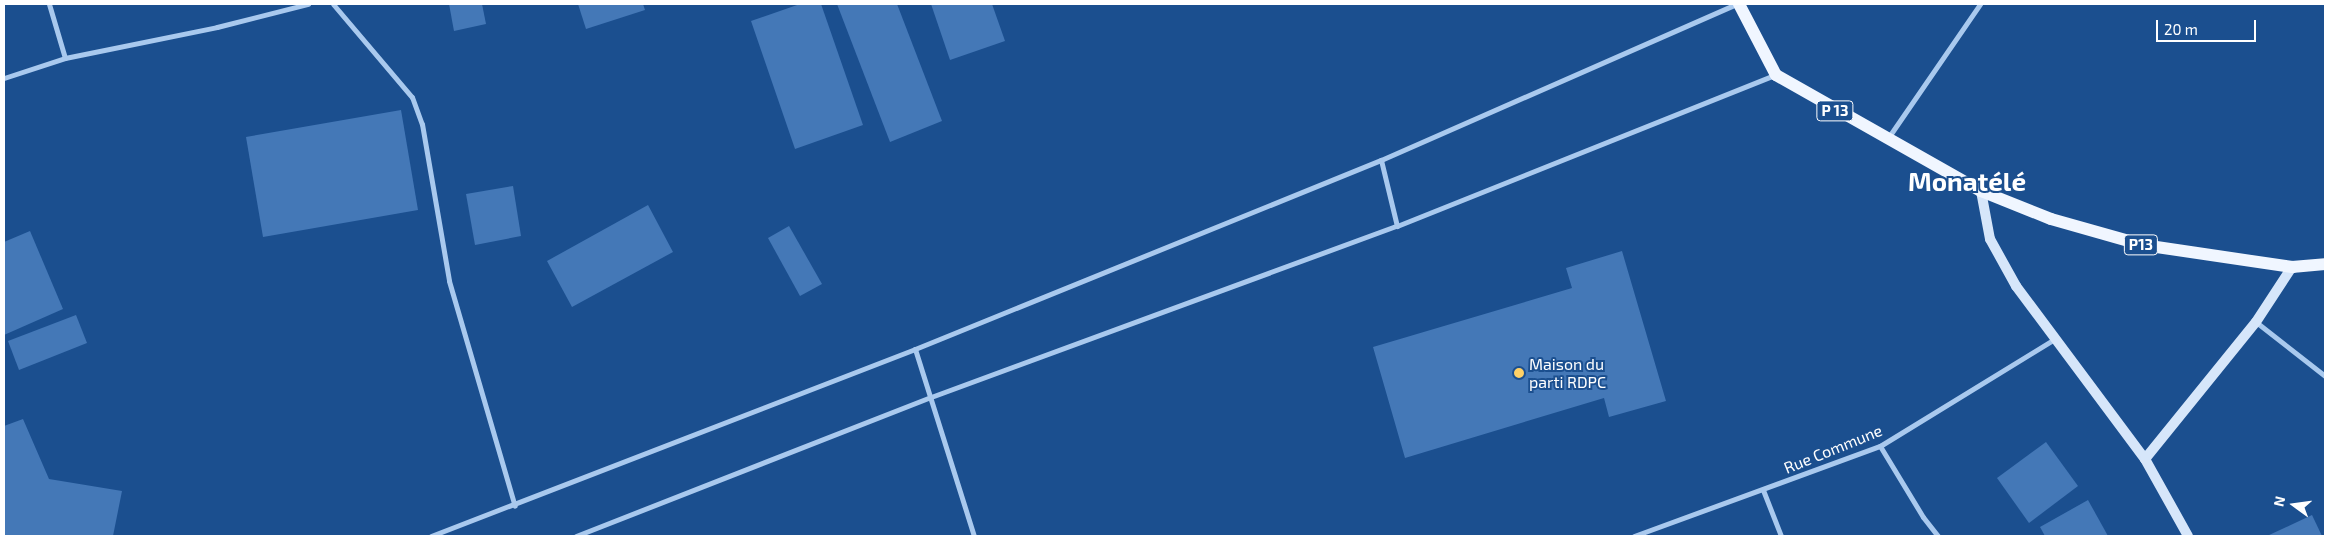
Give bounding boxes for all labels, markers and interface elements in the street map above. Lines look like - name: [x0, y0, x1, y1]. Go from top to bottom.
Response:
- scale bar: [2159, 10, 2259, 42]
- text: 20 m: [2164, 20, 2198, 38]
- road number: P 13: [1816, 98, 1854, 124]
- district label: Monatélé: [1908, 165, 2026, 197]
- road number: P13: [2124, 232, 2158, 258]
- place label: Maison du parti RDPC: [1529, 354, 1606, 392]
- marker: Maison du parti RDPC: [1513, 367, 1525, 379]
- street label: Rue Commune: [1781, 421, 1885, 477]
- north arrow: [2269, 480, 2319, 530]
- text: N: [2269, 494, 2288, 508]

